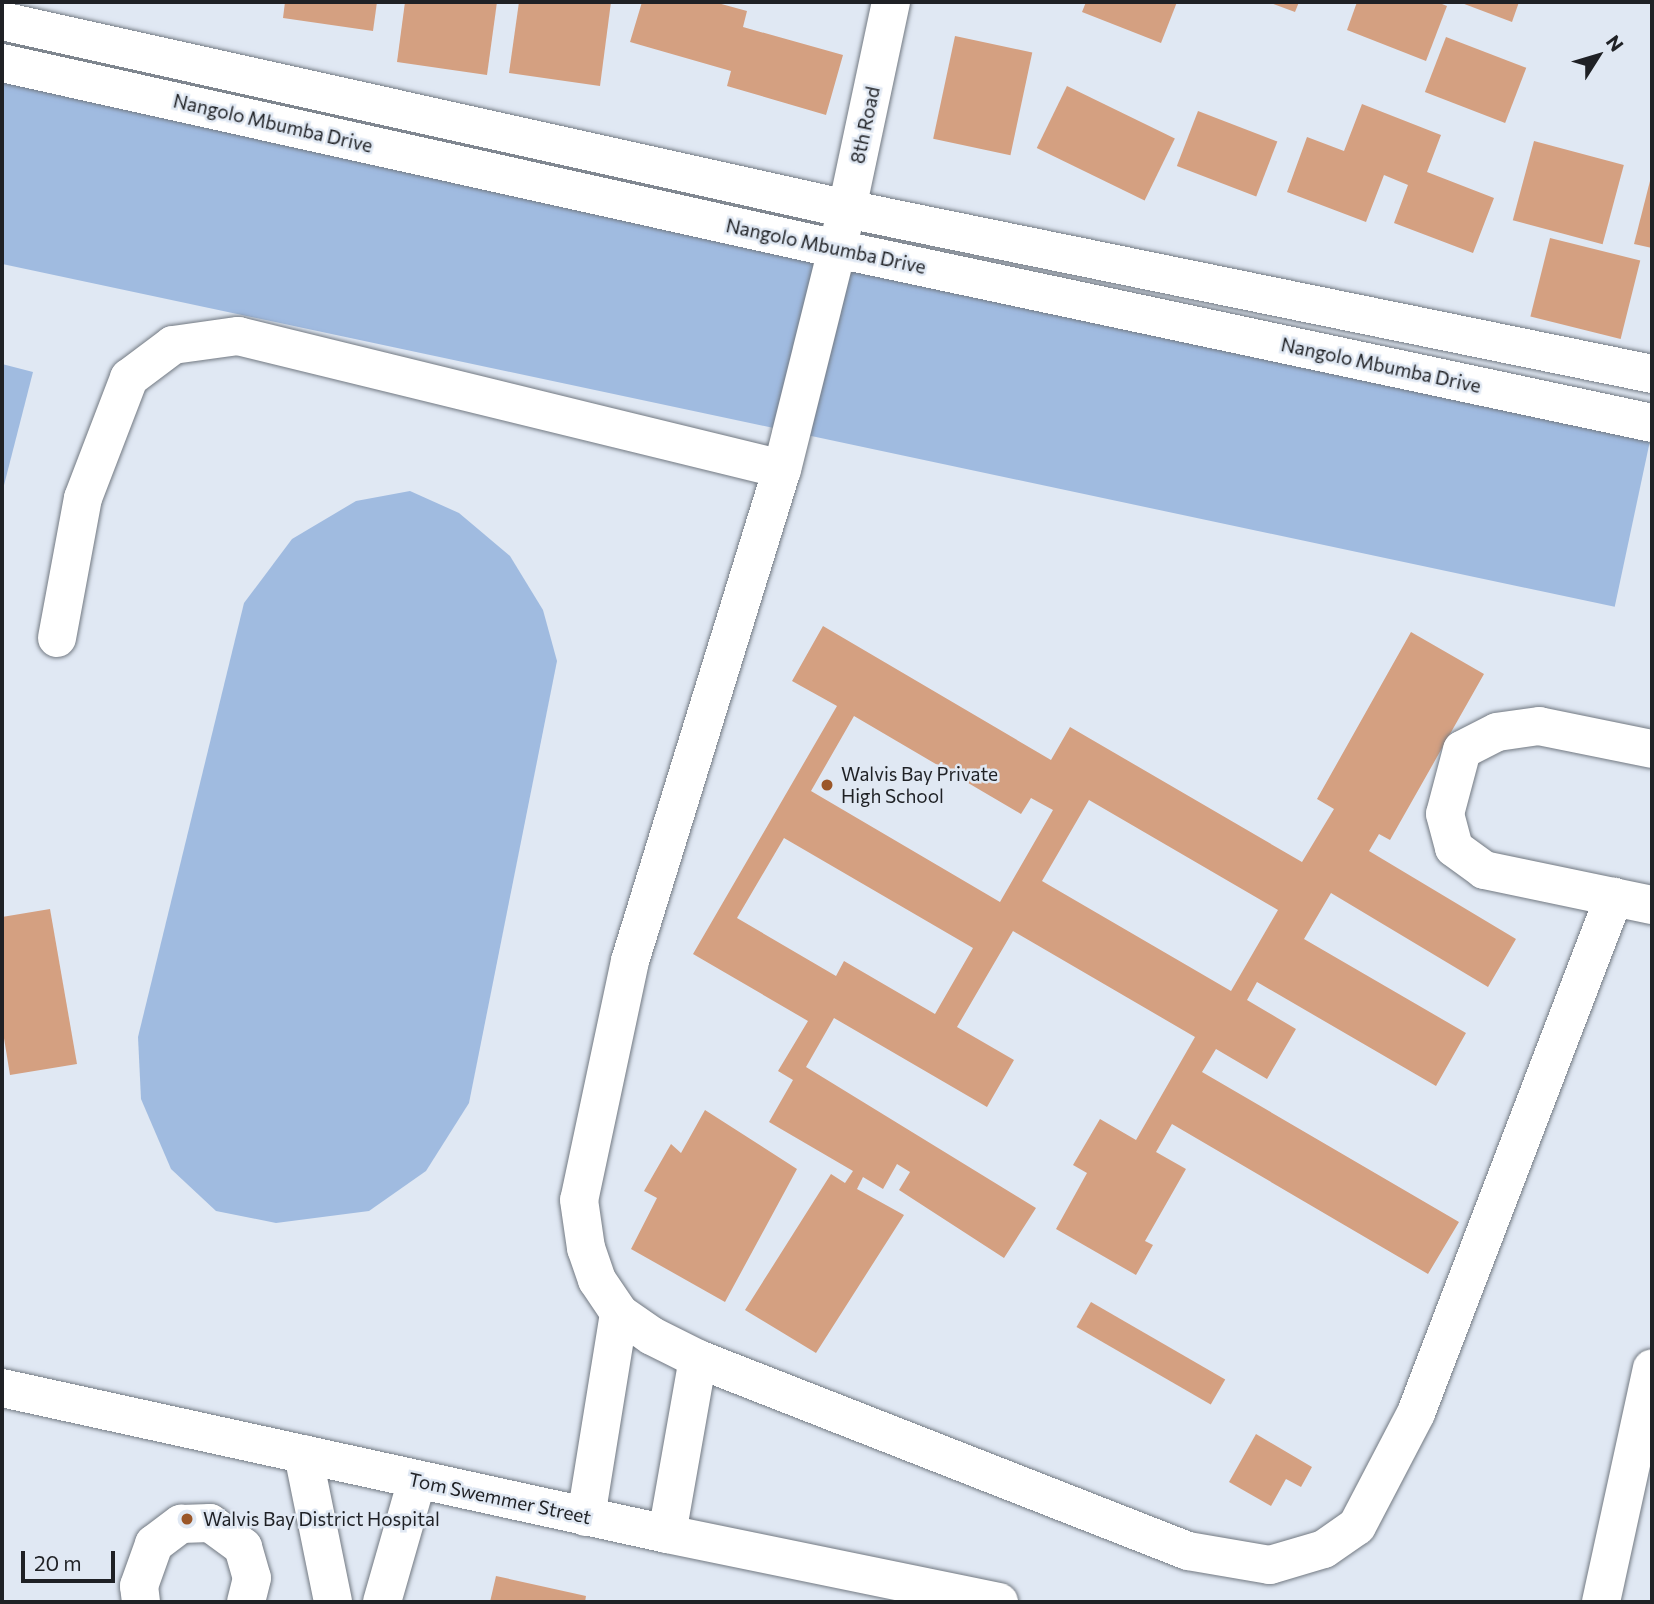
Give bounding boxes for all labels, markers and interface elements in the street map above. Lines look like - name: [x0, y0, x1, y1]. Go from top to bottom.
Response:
- north arrow: [1563, 21, 1633, 91]
- text: N: [1602, 30, 1629, 56]
- street label: 8th Road: [846, 84, 884, 166]
- street label: Nangolo Mbumba Drive: [171, 89, 375, 157]
- street label: Nangolo Mbumba Drive: [724, 214, 928, 278]
- street label: Nangolo Mbumba Drive: [1279, 333, 1483, 397]
- place label: Walvis Bay Private High School: [841, 763, 998, 807]
- marker: Walvis Bay Private High School: [819, 777, 835, 793]
- street label: Tom Swemmer Street: [407, 1468, 593, 1528]
- place label: Walvis Bay District Hospital: [203, 1508, 440, 1530]
- marker: Walvis Bay District Hospital: [177, 1509, 197, 1529]
- scale bar: [24, 1538, 119, 1582]
- text: 20 m: [34, 1550, 82, 1575]

